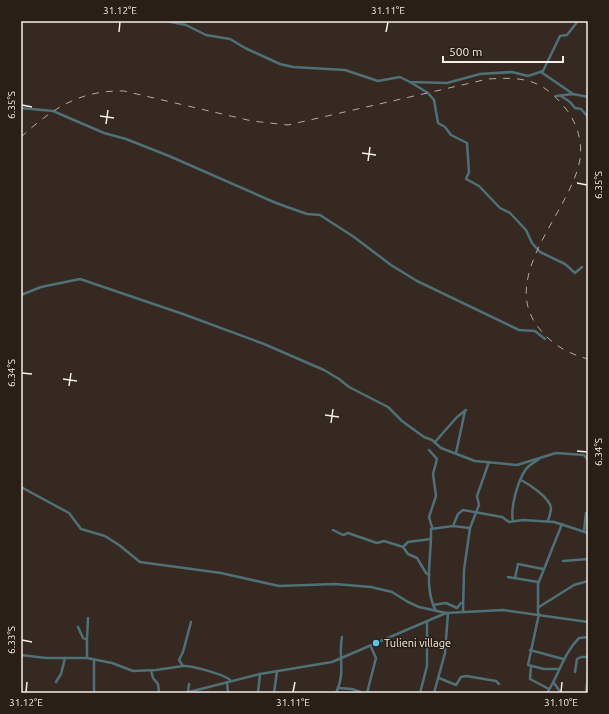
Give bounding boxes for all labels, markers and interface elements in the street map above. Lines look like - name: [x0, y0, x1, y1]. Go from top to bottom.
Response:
- text: 31.12°E: [103, 5, 137, 16]
- text: 31.11°E: [371, 5, 405, 16]
- scale bar: [443, 38, 563, 64]
- text: 500 m: [449, 45, 482, 58]
- text: 6.35°S: [6, 91, 17, 119]
- text: 6.35°S: [593, 171, 604, 199]
- text: 6.34°S: [6, 359, 17, 387]
- text: 6.34°S: [593, 438, 604, 466]
- text: 6.33°S: [6, 626, 17, 654]
- place label: Tulieni village: [384, 637, 451, 649]
- marker: Tulieni village: [371, 638, 381, 648]
- text: 31.12°E: [9, 697, 43, 708]
- text: 31.11°E: [276, 697, 310, 708]
- text: 31.10°E: [544, 697, 578, 708]

